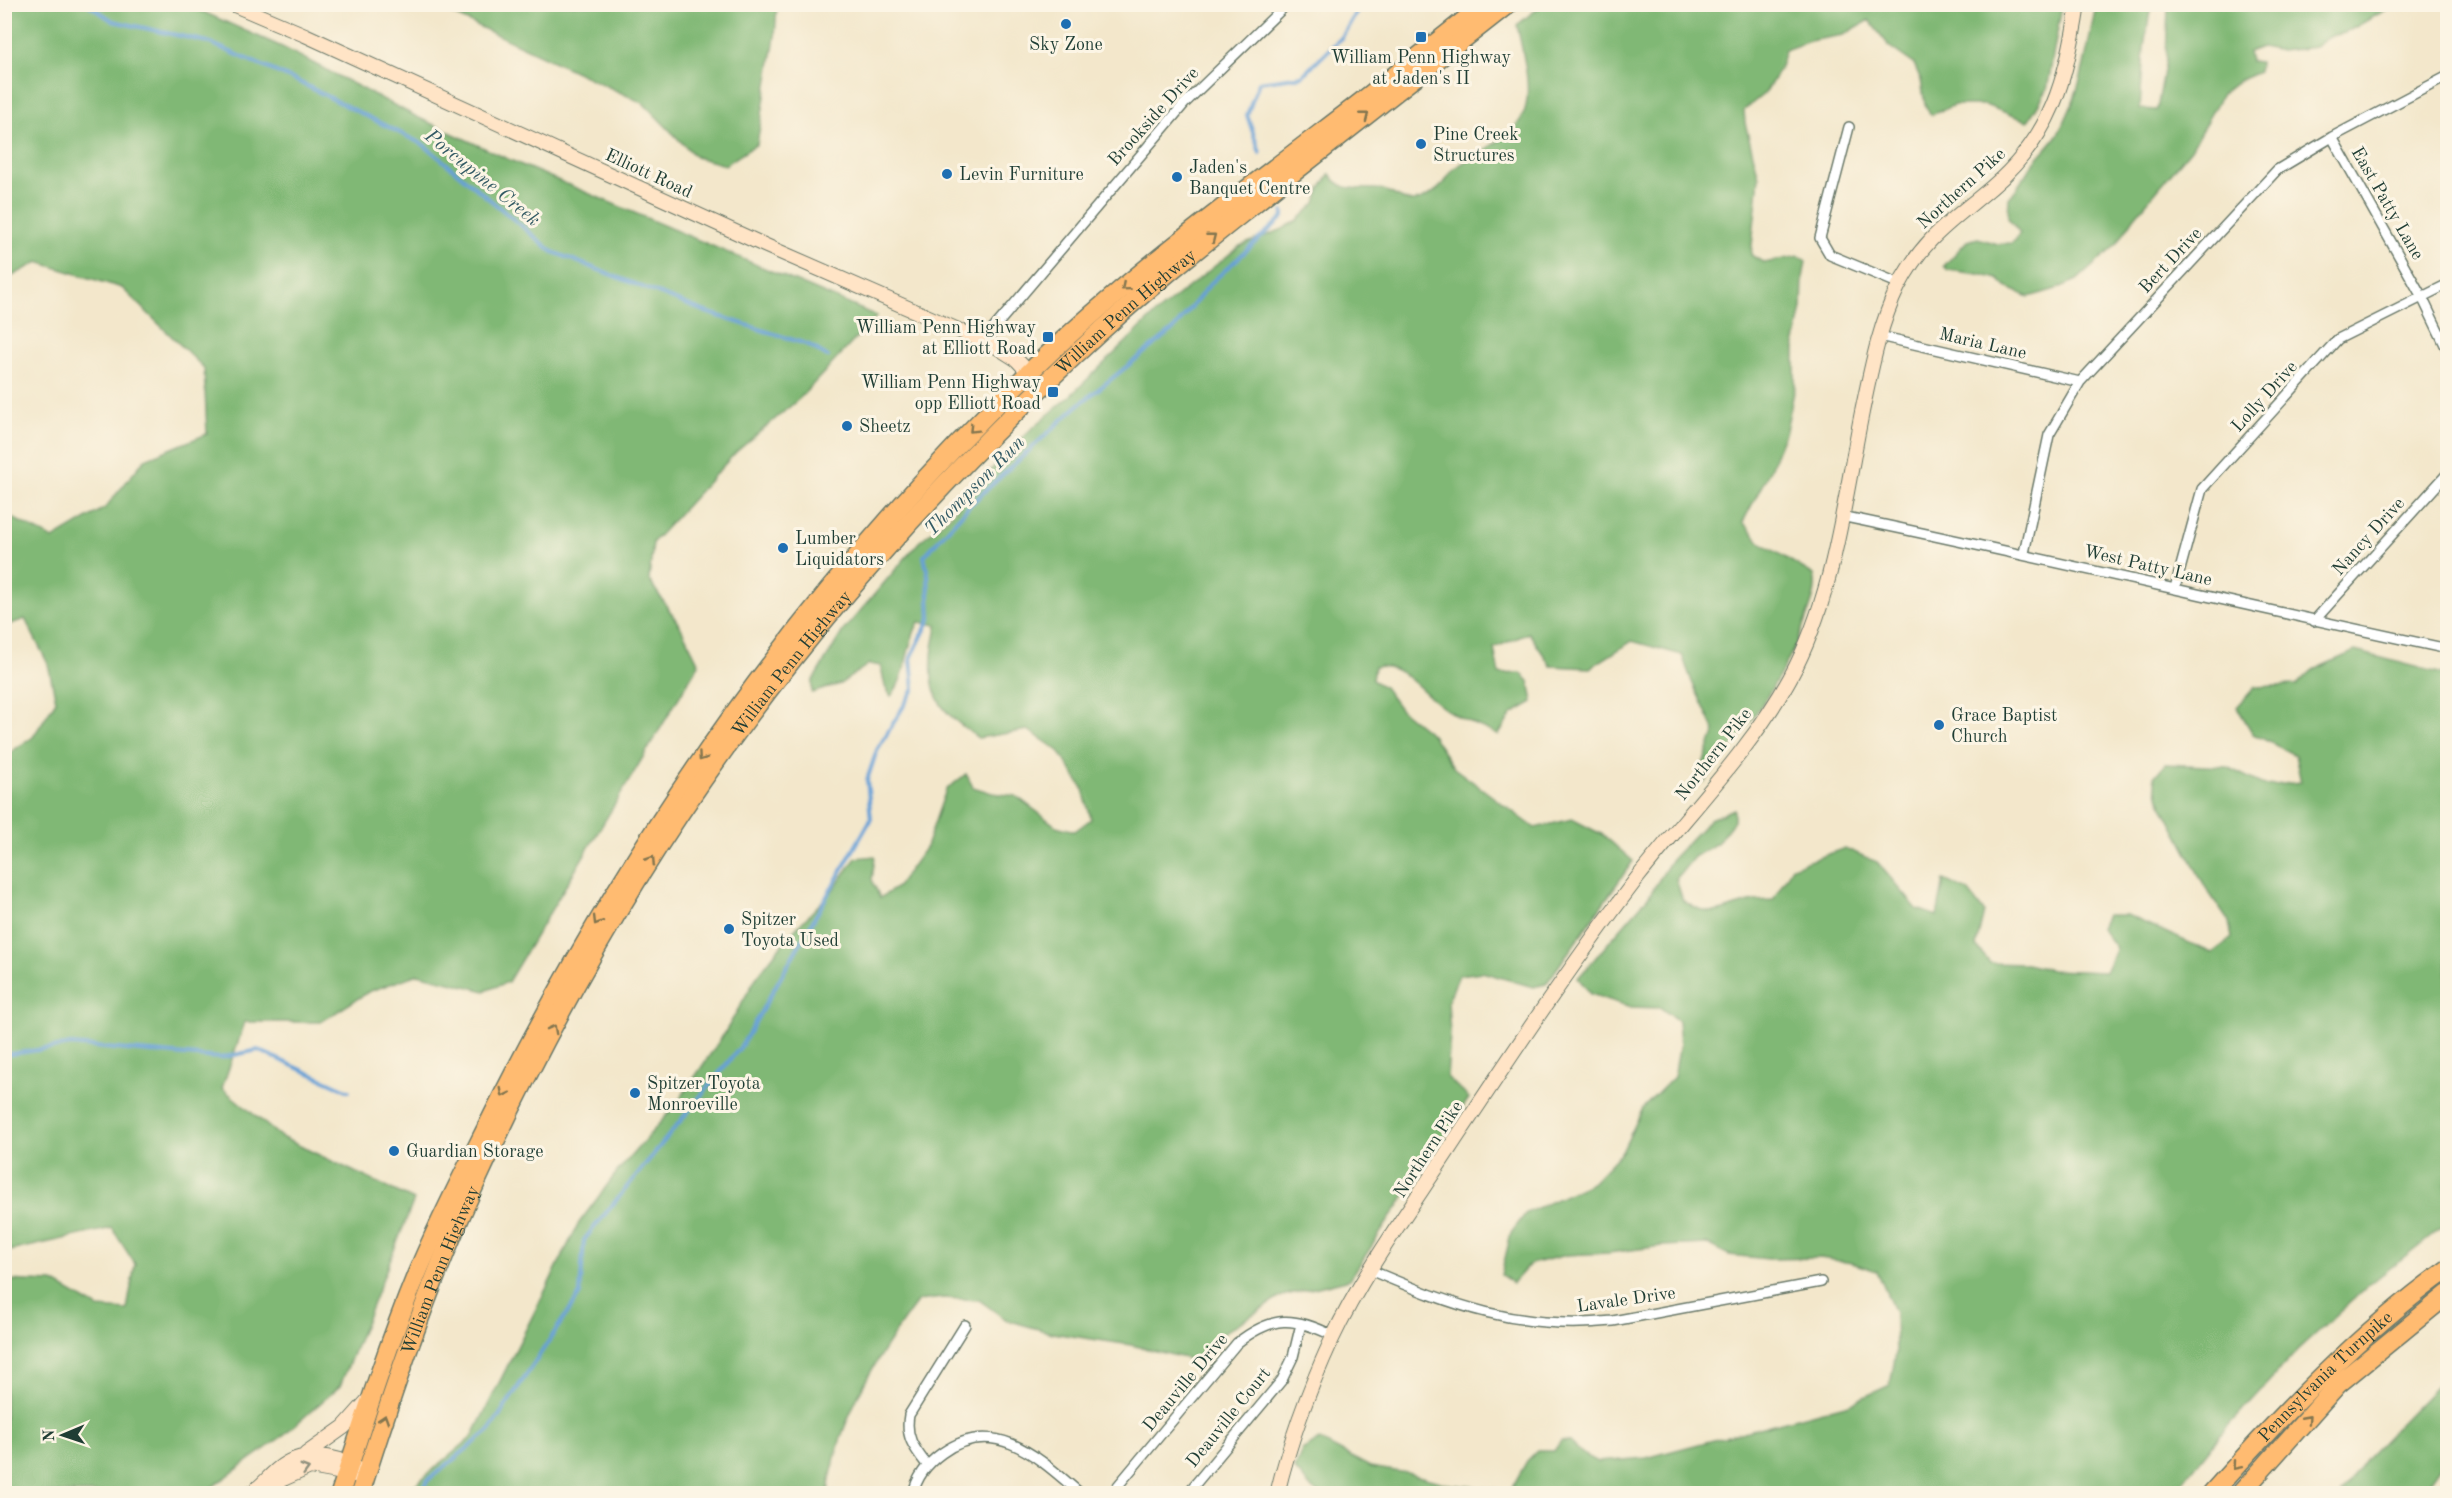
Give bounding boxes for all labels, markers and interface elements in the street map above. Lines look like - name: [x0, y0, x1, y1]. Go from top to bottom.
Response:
- marker: Sky Zone: [1059, 17, 1073, 31]
- marker: William Penn Highway at Jaden's II: [1414, 30, 1428, 44]
- place label: Sky Zone: [1029, 36, 1103, 54]
- place label: William Penn Highway at Jaden's II: [1331, 49, 1512, 88]
- street label: Brookside Drive: [1105, 64, 1202, 169]
- one-way arrow: [1359, 113, 1370, 124]
- water label: Porcupine Creek: [420, 126, 543, 231]
- place label: Pine Creek Structures: [1433, 126, 1519, 165]
- marker: Pine Creek Structures: [1414, 137, 1428, 151]
- street label: East Patty Lane: [2348, 144, 2427, 263]
- street label: Northern Pike: [1914, 145, 2009, 233]
- street label: Elliott Road: [602, 146, 695, 202]
- place label: Jaden's Banquet Centre: [1189, 159, 1310, 198]
- place label: Levin Furniture: [959, 166, 1084, 184]
- marker: Levin Furniture: [940, 167, 954, 181]
- marker: Jaden's Banquet Centre: [1170, 170, 1184, 184]
- street label: Bert Drive: [2136, 224, 2205, 297]
- one-way arrow: [1205, 234, 1216, 245]
- street label: William Penn Highway: [1052, 246, 1200, 378]
- one-way arrow: [1121, 279, 1132, 290]
- place label: William Penn Highway at Elliott Road: [856, 319, 1036, 358]
- street label: Maria Lane: [1937, 325, 2028, 363]
- marker: William Penn Highway at Elliott Road: [1041, 330, 1055, 344]
- street label: Lolly Drive: [2228, 358, 2301, 436]
- place label: William Penn Highway opp Elliott Road: [861, 374, 1041, 413]
- marker: William Penn Highway opp Elliott Road: [1046, 385, 1060, 399]
- place label: Sheetz: [859, 418, 911, 436]
- marker: Sheetz: [840, 419, 854, 433]
- one-way arrow: [969, 422, 979, 433]
- water label: Thompson Run: [922, 433, 1029, 540]
- street label: Nancy Drive: [2329, 494, 2408, 579]
- place label: Lumber Liquidators: [795, 530, 884, 569]
- marker: Lumber Liquidators: [776, 541, 790, 555]
- street label: West Patty Lane: [2082, 542, 2214, 590]
- street label: William Penn Highway: [729, 587, 855, 740]
- street label: Northern Pike: [1672, 705, 1755, 804]
- place label: Grace Baptist Church: [1951, 707, 2057, 746]
- marker: Grace Baptist Church: [1932, 718, 1946, 732]
- one-way arrow: [698, 751, 709, 762]
- one-way arrow: [643, 856, 655, 866]
- place label: Spitzer Toyota Used: [741, 911, 839, 950]
- one-way arrow: [592, 915, 604, 925]
- marker: Spitzer Toyota Used: [722, 922, 736, 936]
- one-way arrow: [546, 1025, 557, 1035]
- place label: Spitzer Toyota Monroeville: [647, 1075, 761, 1114]
- marker: Spitzer Toyota Monroeville: [628, 1086, 642, 1100]
- one-way arrow: [500, 1087, 512, 1098]
- street label: Northern Pike: [1391, 1098, 1467, 1201]
- place label: Guardian Storage: [406, 1143, 543, 1161]
- marker: Guardian Storage: [387, 1144, 401, 1158]
- street label: William Penn Highway: [399, 1183, 483, 1357]
- street label: Lavale Drive: [1576, 1284, 1677, 1316]
- street label: Pennsylvania Turnpike: [2255, 1308, 2396, 1446]
- street label: Deauville Drive: [1140, 1330, 1232, 1435]
- street label: Deauville Court: [1183, 1364, 1274, 1471]
- north arrow: [33, 1405, 93, 1465]
- one-way arrow: [376, 1414, 389, 1425]
- one-way arrow: [2300, 1415, 2311, 1426]
- text: N: [42, 1428, 58, 1442]
- one-way arrow: [2232, 1459, 2243, 1470]
- one-way arrow: [299, 1464, 310, 1476]

